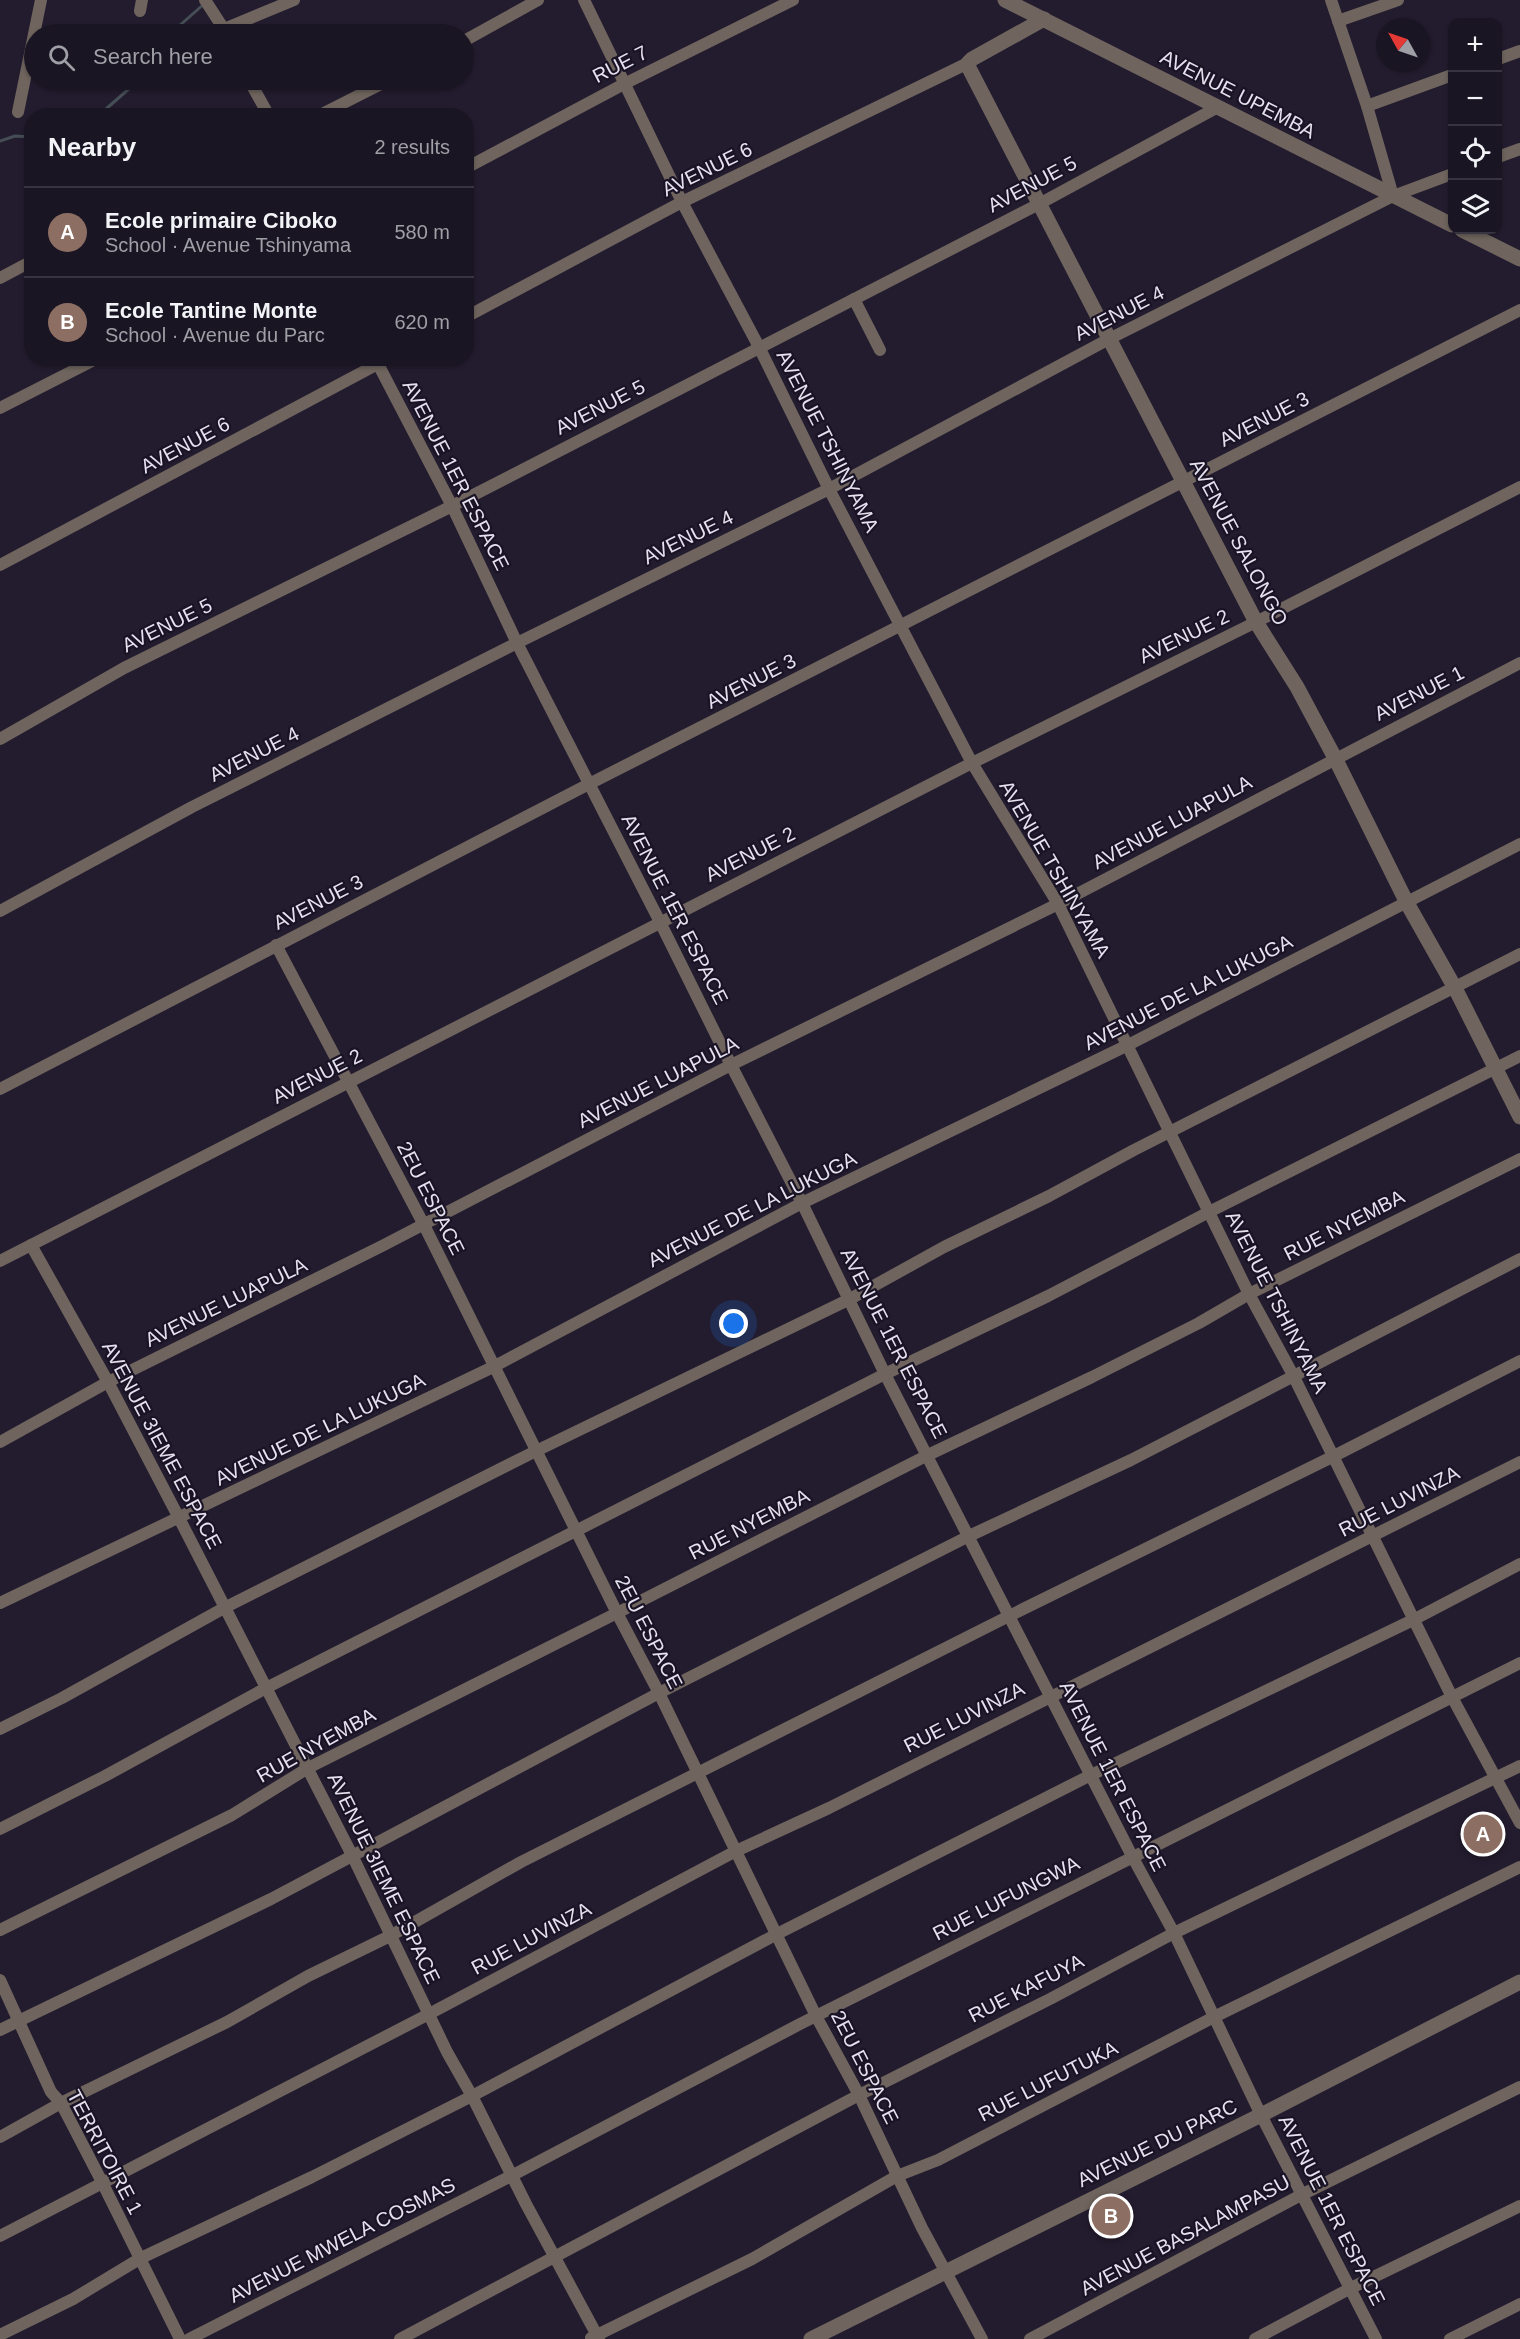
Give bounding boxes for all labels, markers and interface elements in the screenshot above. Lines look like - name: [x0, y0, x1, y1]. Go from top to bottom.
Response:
- north arrow: [1376, 18, 1430, 72]
- map controls: [1448, 18, 1502, 234]
- button: +: [1448, 18, 1502, 72]
- search box: [24, 24, 474, 90]
- icon: search: [45, 41, 78, 74]
- street label: RUE 7: [589, 41, 651, 87]
- text: Search here: [93, 44, 213, 69]
- street label: AVENUE UPEMBA: [1157, 45, 1320, 143]
- button: −: [1448, 72, 1502, 126]
- button: locate: [1448, 126, 1502, 180]
- text: Nearby: [48, 132, 136, 162]
- text: 2 results: [374, 136, 450, 158]
- street label: AVENUE 6: [658, 138, 756, 200]
- street label: AVENUE 5: [984, 151, 1080, 217]
- button: layers: [1448, 180, 1502, 234]
- text: Ecole primaire Ciboko: [105, 208, 337, 233]
- text: A: [60, 221, 75, 243]
- text: 580 m: [394, 221, 450, 243]
- text: School · Avenue Tshinyama: [105, 234, 351, 256]
- street label: AVENUE 4: [1071, 281, 1167, 345]
- text: Ecole Tantine Monte: [105, 298, 317, 323]
- text: B: [60, 311, 75, 333]
- text: 620 m: [394, 311, 450, 333]
- text: School · Avenue du Parc: [105, 324, 325, 346]
- street label: AVENUE TSHINYAMA: [773, 346, 884, 536]
- street label: AVENUE 5: [552, 375, 648, 439]
- street label: AVENUE 1ER ESPACE: [398, 376, 514, 574]
- street label: AVENUE 3: [1216, 387, 1312, 451]
- street label: AVENUE 6: [137, 412, 233, 478]
- street label: AVENUE SALONGO: [1186, 455, 1292, 629]
- street label: AVENUE 4: [639, 506, 737, 568]
- street label: AVENUE 5: [118, 594, 216, 656]
- street label: AVENUE 2: [1135, 605, 1233, 667]
- street label: AVENUE 3: [703, 649, 799, 713]
- street label: AVENUE 1: [1371, 661, 1467, 725]
- street label: AVENUE 4: [206, 722, 302, 786]
- street label: AVENUE LUAPULA: [1088, 770, 1256, 873]
- street label: AVENUE TSHINYAMA: [995, 776, 1115, 962]
- street label: AVENUE 1ER ESPACE: [617, 810, 733, 1008]
- street label: AVENUE 2: [702, 822, 798, 886]
- street label: AVENUE 3: [270, 870, 366, 934]
- street label: AVENUE DE LA LUKUGA: [1080, 930, 1296, 1054]
- street label: AVENUE LUAPULA: [574, 1032, 743, 1132]
- street label: AVENUE 2: [269, 1044, 365, 1108]
- street label: 2EU ESPACE: [393, 1138, 469, 1258]
- street label: AVENUE DE LA LUKUGA: [644, 1147, 860, 1271]
- street label: RUE NYEMBA: [1280, 1185, 1408, 1265]
- street label: AVENUE TSHINYAMA: [1222, 1207, 1333, 1397]
- street label: AVENUE 1ER ESPACE: [836, 1244, 952, 1442]
- street label: AVENUE LUAPULA: [141, 1253, 311, 1351]
- your location: [719, 1309, 748, 1338]
- street label: AVENUE 3IEME ESPACE: [98, 1338, 226, 1552]
- street label: AVENUE DE LA LUKUGA: [211, 1368, 429, 1489]
- street label: RUE LUVINZA: [1335, 1461, 1463, 1541]
- street label: RUE NYEMBA: [685, 1484, 813, 1564]
- street label: 2EU ESPACE: [611, 1572, 687, 1692]
- street label: RUE LUVINZA: [900, 1677, 1028, 1757]
- street label: AVENUE 1ER ESPACE: [1055, 1677, 1171, 1875]
- street label: RUE NYEMBA: [253, 1703, 380, 1787]
- street label: AVENUE 3IEME ESPACE: [323, 1769, 445, 1987]
- pin: A: [1464, 1812, 1502, 1856]
- street label: RUE LUFUNGWA: [929, 1851, 1084, 1944]
- street label: RUE LUVINZA: [467, 1897, 595, 1979]
- street label: RUE KAFUYA: [965, 1949, 1088, 2026]
- street label: 2EU ESPACE: [827, 2007, 903, 2127]
- street label: RUE LUFUTUKA: [975, 2036, 1122, 2126]
- street label: TERRITOIRE 1: [63, 2086, 147, 2218]
- street label: AVENUE DU PARC: [1074, 2095, 1240, 2191]
- street label: AVENUE 1ER ESPACE: [1274, 2111, 1390, 2309]
- street label: AVENUE BASALAMPASU: [1076, 2170, 1294, 2300]
- street label: AVENUE MWELA COSMAS: [225, 2173, 459, 2307]
- pin: B: [1092, 2194, 1130, 2238]

